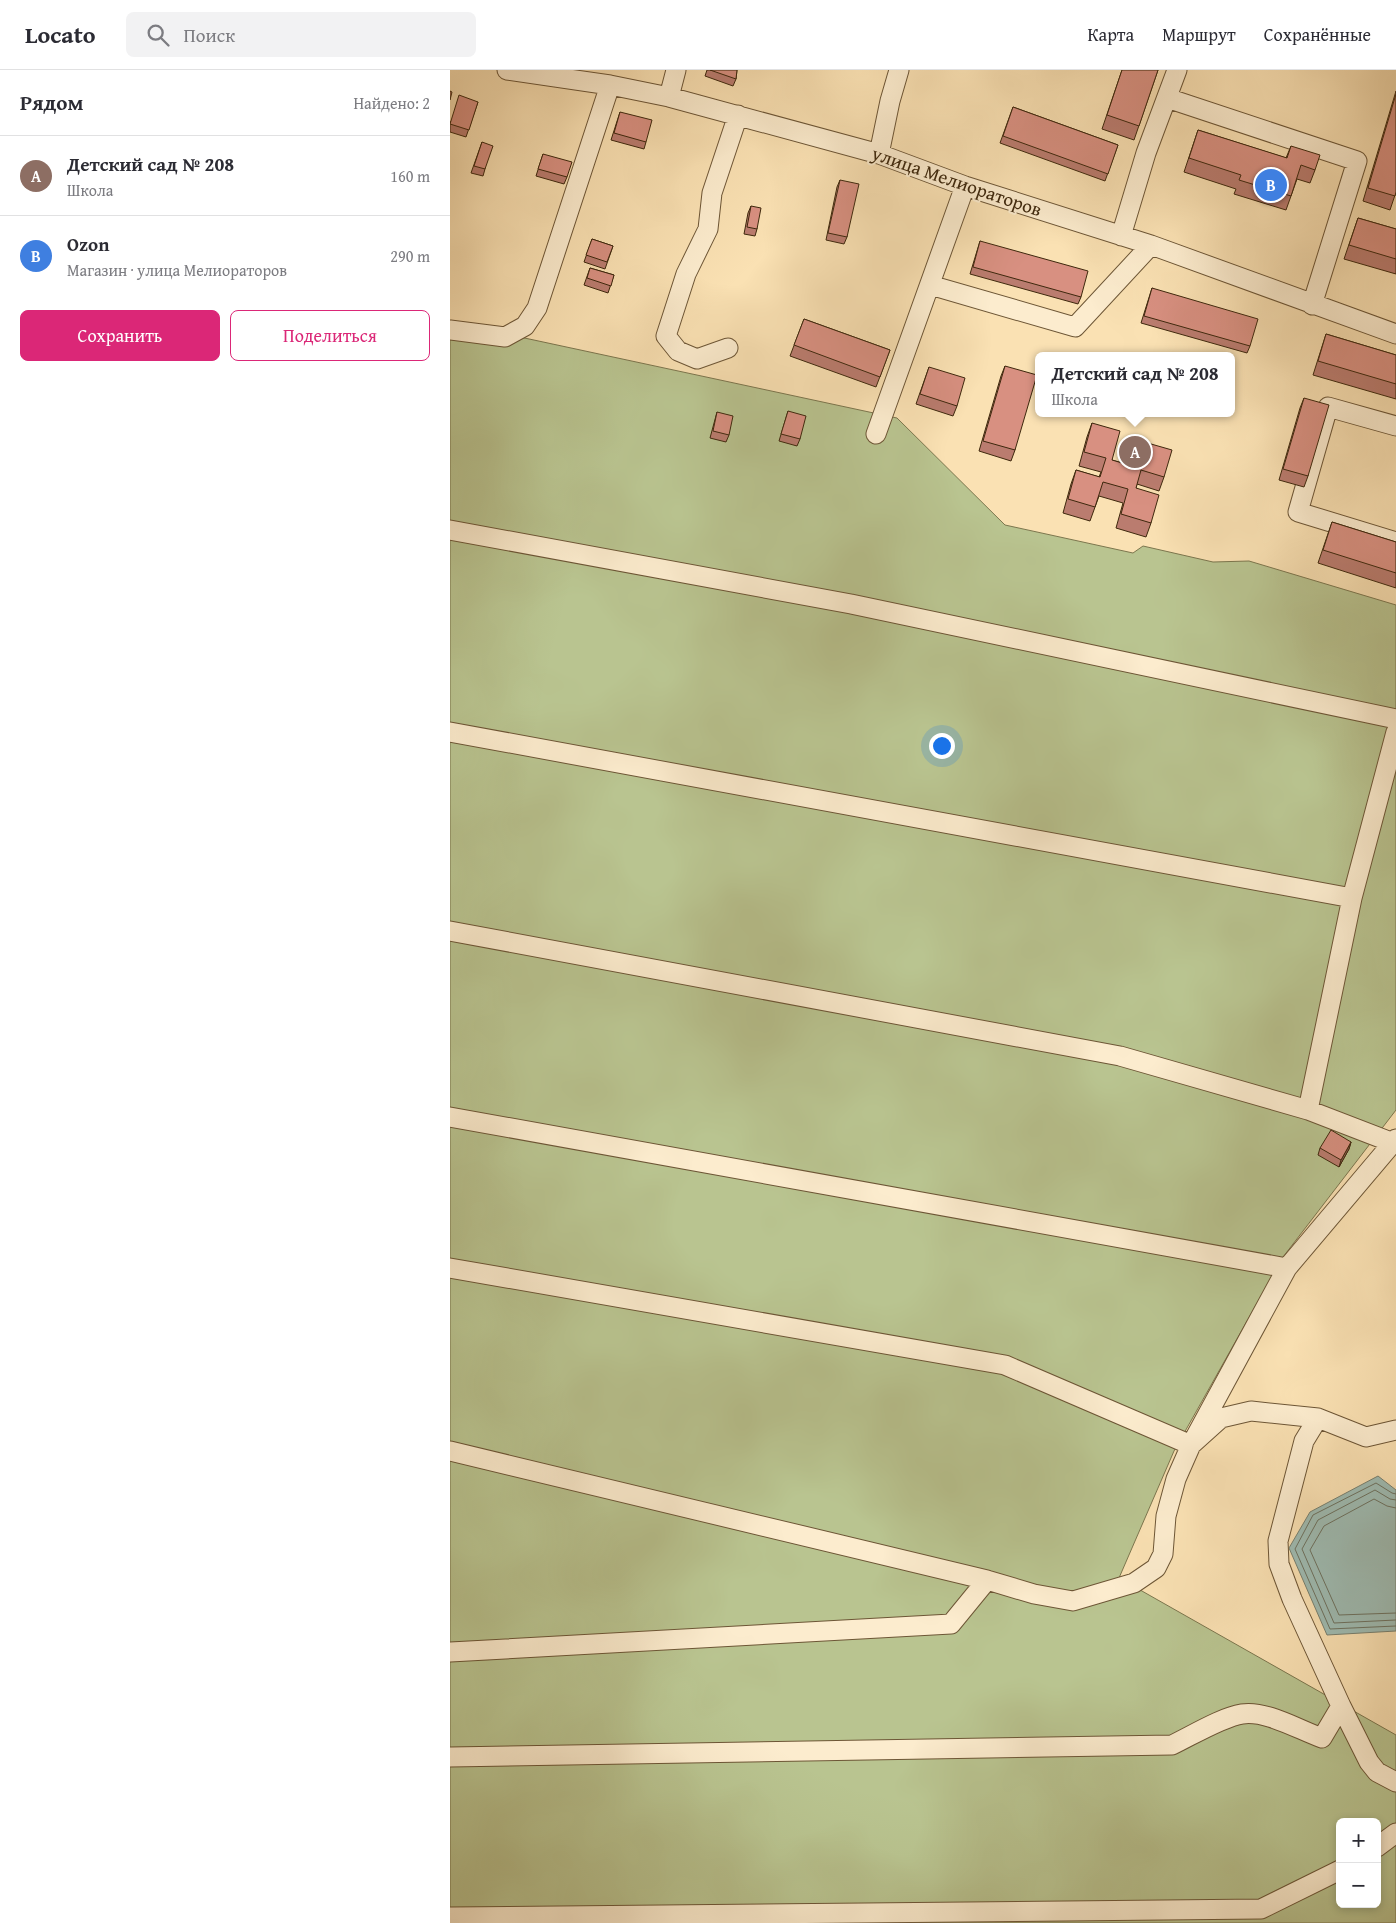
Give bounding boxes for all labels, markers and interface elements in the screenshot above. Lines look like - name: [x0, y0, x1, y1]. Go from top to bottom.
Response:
- search box: [126, 12, 476, 57]
- text: Locato: [25, 17, 96, 52]
- icon: search: [144, 21, 172, 49]
- text: Поиск: [184, 21, 235, 49]
- text: Карта: [1088, 21, 1134, 48]
- text: Маршрут: [1162, 21, 1236, 48]
- text: Сохранённые: [1264, 21, 1371, 48]
- text: Рядом: [20, 87, 83, 118]
- text: Найдено: 2: [353, 91, 430, 115]
- street label: улица Мелиораторов: [867, 138, 1046, 223]
- text: Детский сад № 208: [67, 150, 234, 178]
- text: A: [31, 164, 41, 188]
- text: 160 m: [390, 164, 430, 188]
- pin: B: [1255, 166, 1287, 204]
- text: Школа: [67, 178, 113, 202]
- text: Ozon: [67, 230, 109, 258]
- text: B: [31, 244, 41, 268]
- text: 290 m: [390, 244, 430, 268]
- text: Магазин · улица Мелиораторов: [67, 258, 287, 282]
- button: Сохранить: [20, 310, 220, 361]
- button: Поделиться: [230, 310, 430, 361]
- popup: [1035, 352, 1235, 417]
- text: Детский сад № 208: [1051, 359, 1219, 387]
- text: Школа: [1051, 387, 1098, 411]
- pin: A: [1119, 433, 1151, 471]
- your location: [929, 733, 955, 759]
- map controls: [1336, 1818, 1381, 1908]
- button: +: [1336, 1818, 1381, 1863]
- button: −: [1336, 1863, 1381, 1908]

